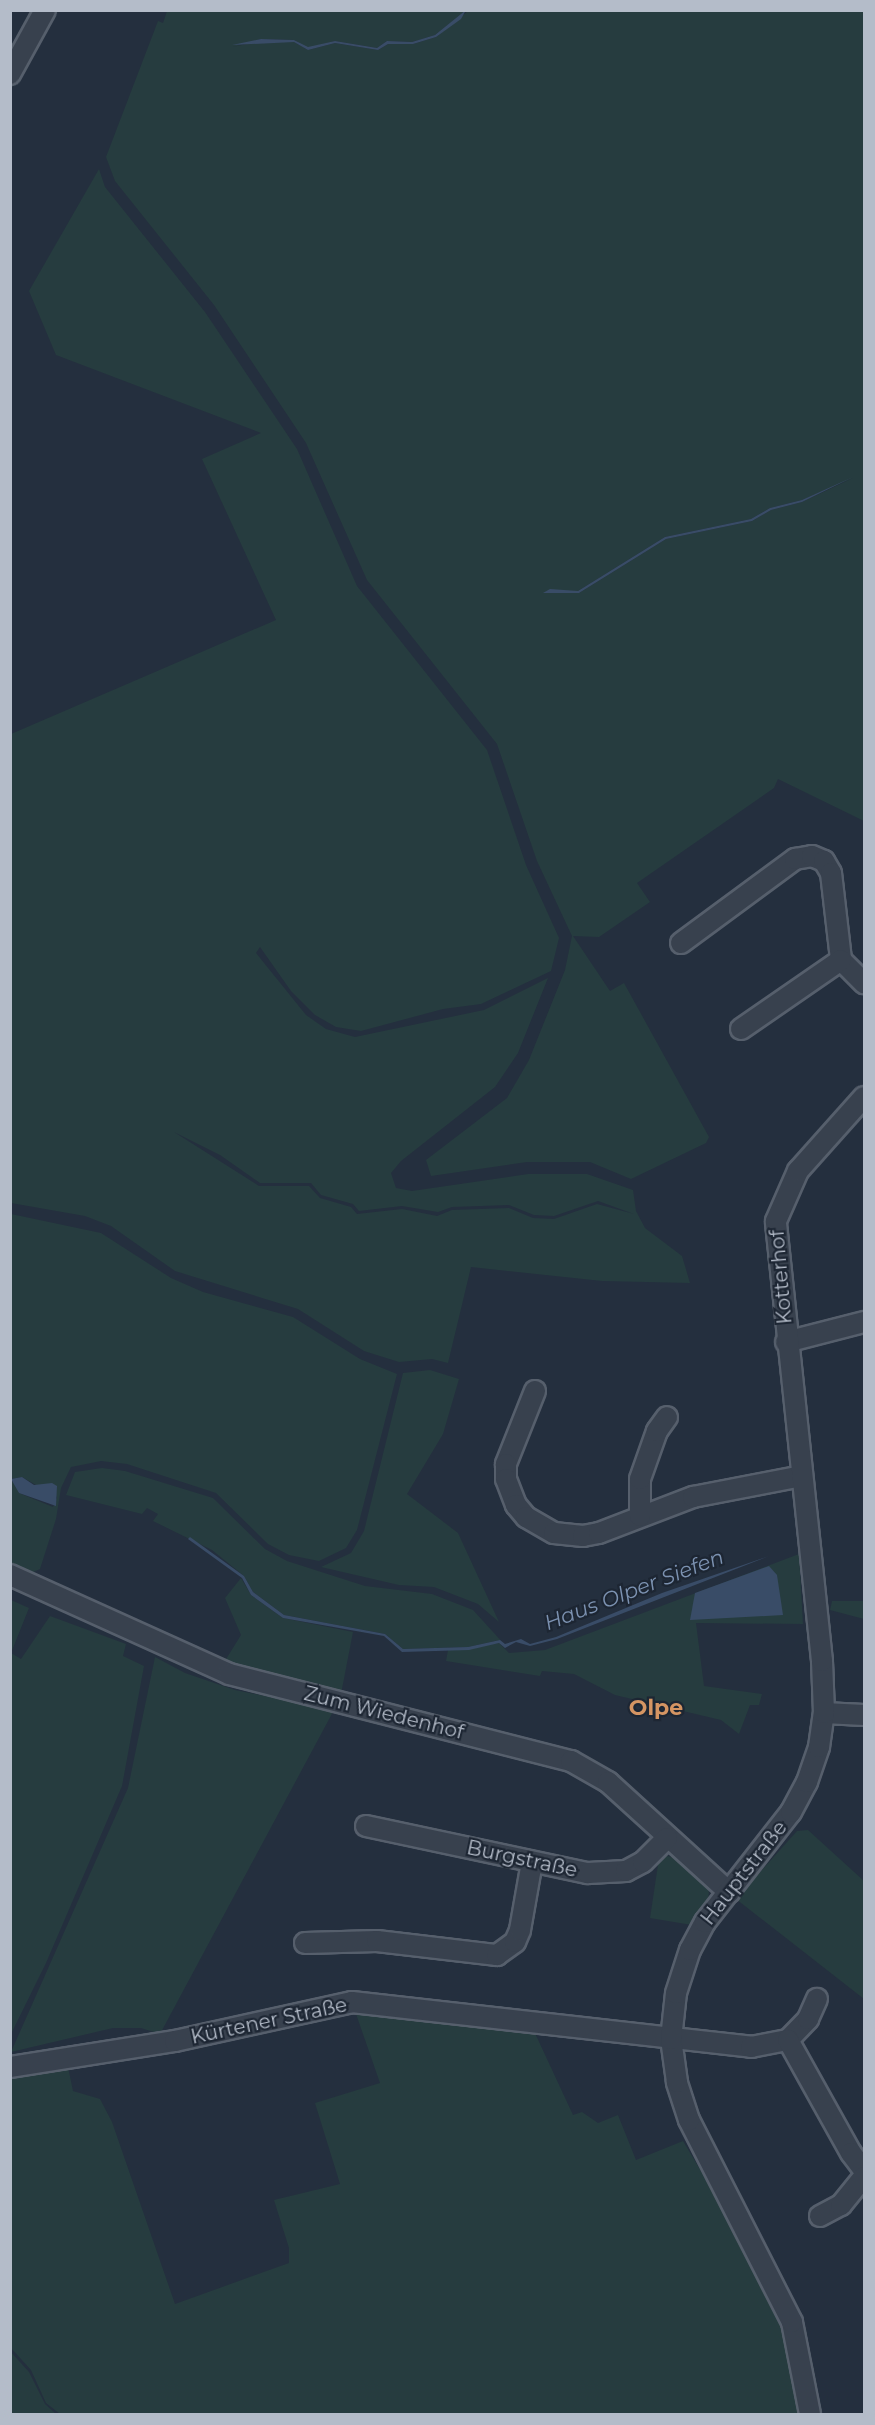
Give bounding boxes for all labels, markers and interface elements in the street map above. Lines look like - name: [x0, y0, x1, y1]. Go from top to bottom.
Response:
- street label: Kotterhof: [765, 1229, 797, 1325]
- water label: Haus Olper Siefen: [541, 1544, 727, 1636]
- street label: Zum Wiedenhof: [301, 1682, 467, 1744]
- district label: Olpe: [629, 1695, 683, 1721]
- street label: Hauptstraße: [696, 1816, 792, 1930]
- street label: Burgstraße: [465, 1836, 579, 1882]
- street label: Kürtener Straße: [189, 1993, 349, 2049]

